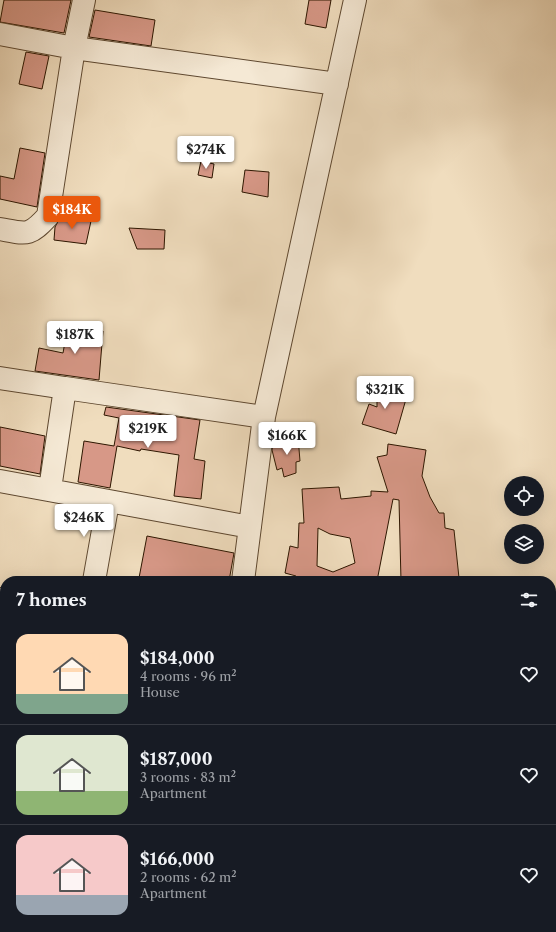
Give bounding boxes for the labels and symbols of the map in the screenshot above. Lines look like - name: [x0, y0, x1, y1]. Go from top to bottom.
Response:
- pin: $274K: [178, 136, 234, 170]
- pin: $184K: [44, 196, 100, 230]
- pin: $187K: [47, 321, 103, 355]
- pin: $321K: [357, 376, 413, 410]
- pin: $219K: [120, 415, 176, 449]
- pin: $166K: [259, 422, 315, 456]
- pin: $246K: [56, 504, 112, 538]

